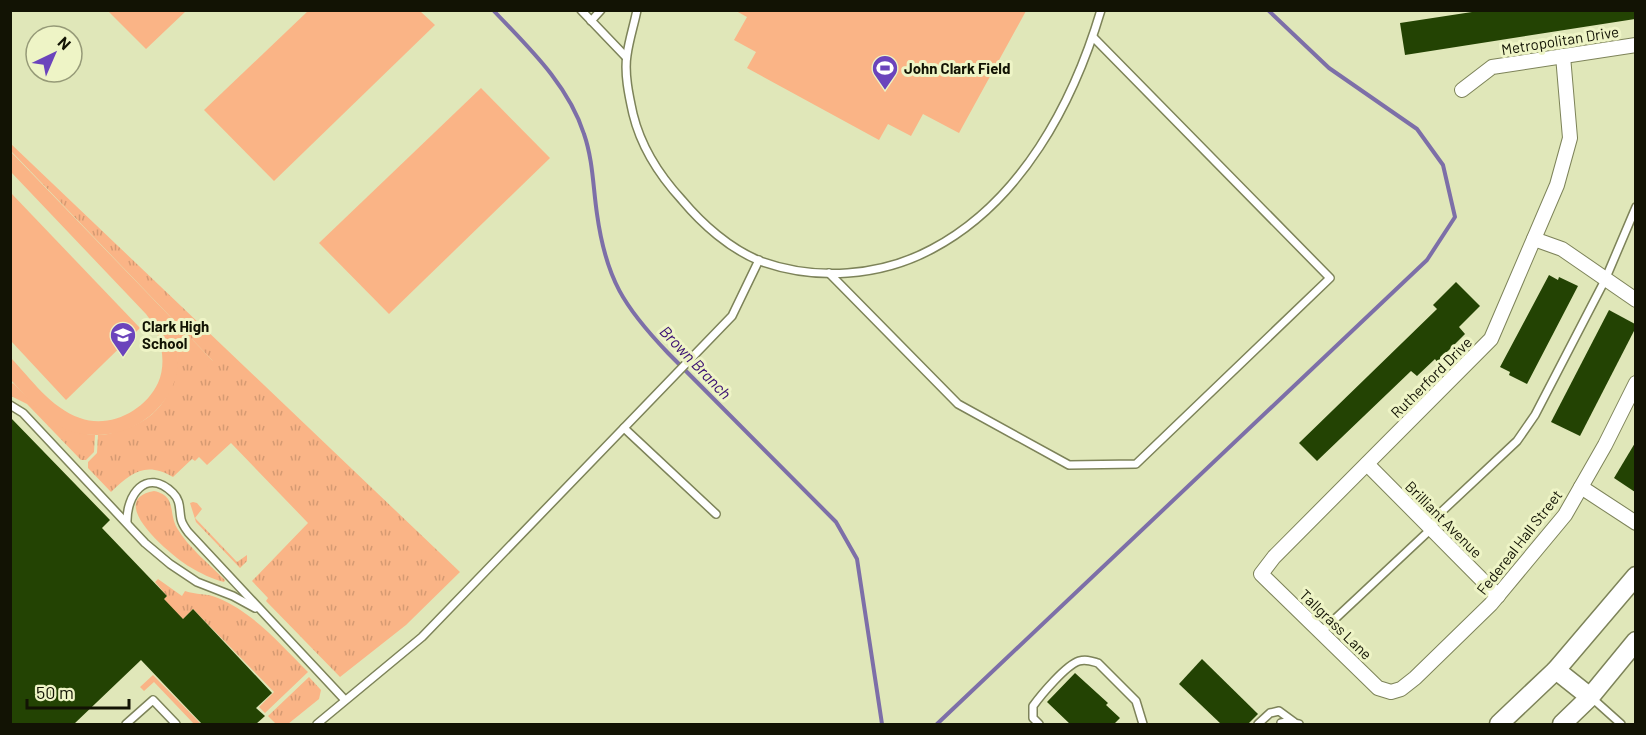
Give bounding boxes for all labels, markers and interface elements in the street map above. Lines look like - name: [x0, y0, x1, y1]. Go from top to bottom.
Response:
- street label: Metropolitan Drive: [1500, 22, 1620, 58]
- north arrow: [24, 24, 84, 84]
- text: N: [54, 32, 75, 53]
- sports icon: John Clark Field: [870, 53, 900, 91]
- place label: John Clark Field: [904, 59, 1011, 77]
- place label: Clark High School: [142, 317, 209, 352]
- school or university icon: Clark High School: [108, 320, 138, 358]
- water label: Brown Branch: [656, 321, 736, 403]
- street label: Rutherford Drive: [1387, 333, 1475, 421]
- street label: Brilliant Avenue: [1402, 477, 1486, 561]
- street label: Federeal Hall Street: [1473, 486, 1565, 598]
- street label: Tallgrass Lane: [1296, 585, 1376, 663]
- scale bar: [27, 672, 129, 710]
- text: 50 m: [36, 681, 74, 703]

